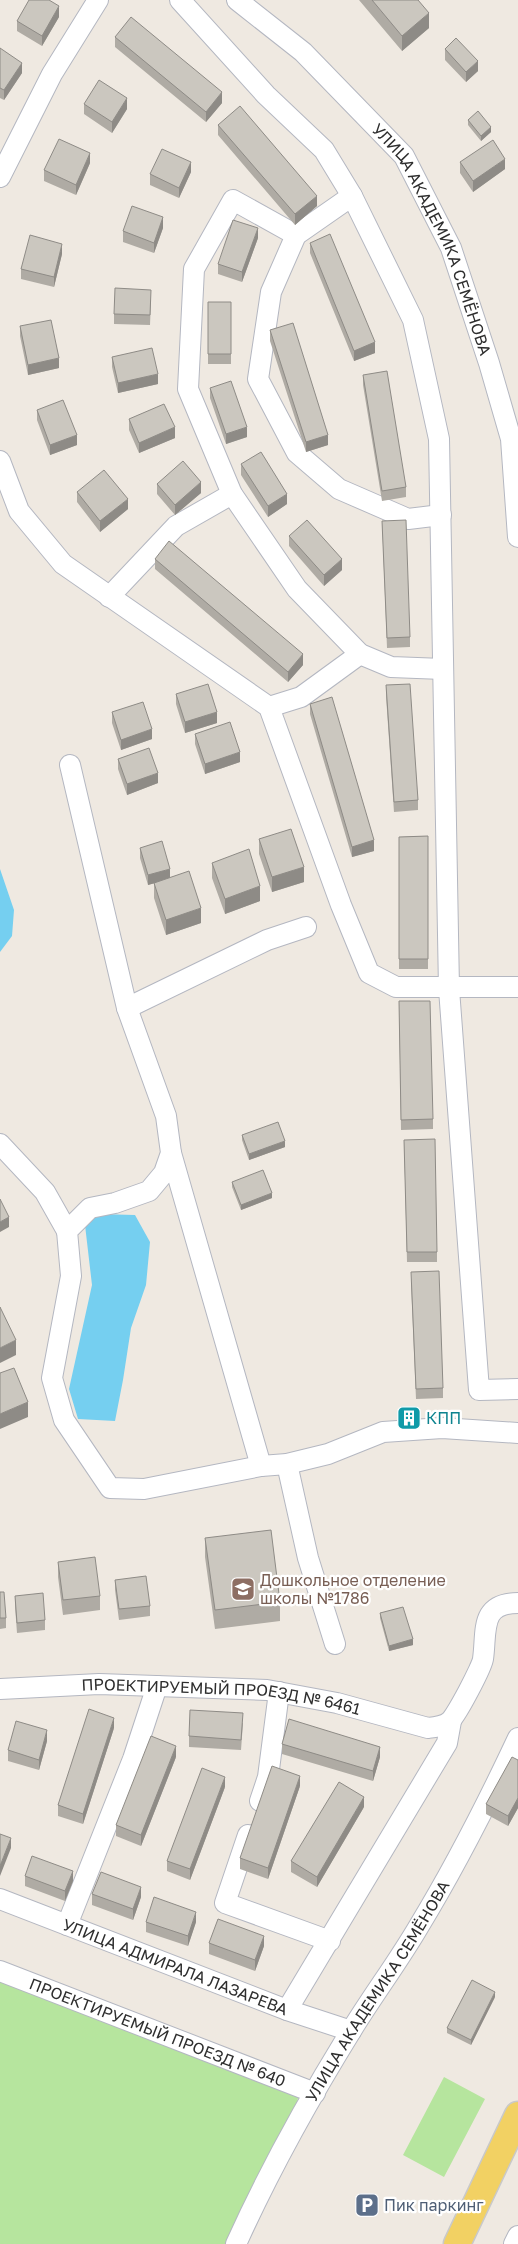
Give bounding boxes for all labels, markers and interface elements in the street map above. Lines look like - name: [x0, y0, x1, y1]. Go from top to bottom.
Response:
- street label: УЛИЦА АКАДЕМИКА СЕМЁНОВА: [368, 119, 496, 358]
- building icon: КПП: [396, 1405, 422, 1431]
- place label: КПП: [426, 1408, 461, 1428]
- place label: Дошкольное отделение школы №1786: [260, 1570, 446, 1608]
- school or university icon: Дошкольное отделение школы №1786: [230, 1576, 256, 1602]
- street label: ПРОЕКТИРУЕМЫЙ ПРОЕЗД № 6461: [81, 1674, 363, 1719]
- street label: УЛИЦА АКАДЕМИКА СЕМЁНОВА: [301, 1876, 454, 2105]
- street label: УЛИЦА АДМИРАЛА ЛАЗАРЕВА: [60, 1914, 291, 2020]
- street label: ПРОЕКТИРУЕМЫЙ ПРОЕЗД № 640: [27, 1973, 289, 2091]
- parking icon: Пик паркинг: [354, 2192, 380, 2218]
- place label: Пик паркинг: [384, 2195, 484, 2215]

